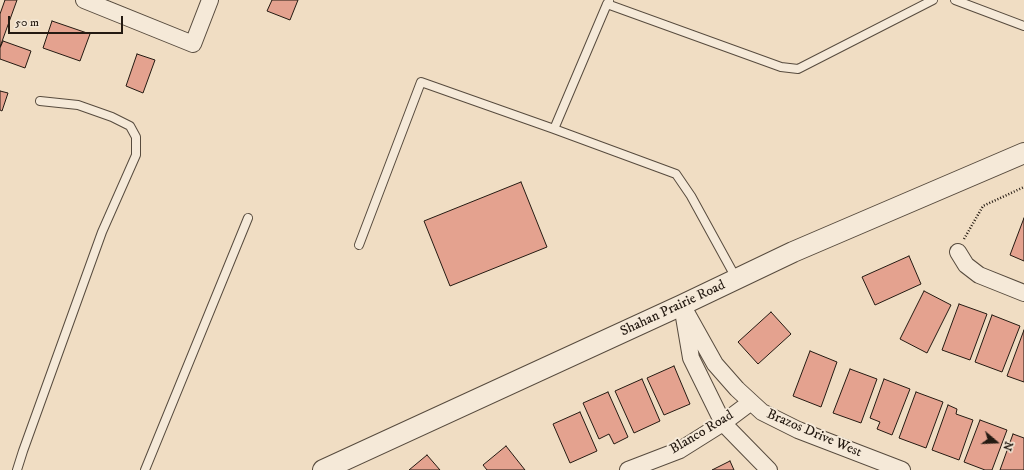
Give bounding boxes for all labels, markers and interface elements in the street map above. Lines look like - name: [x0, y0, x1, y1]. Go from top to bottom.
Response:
- scale bar: [10, 8, 125, 34]
- text: 50 m: [15, 15, 39, 30]
- street label: Shahan Prairie Road: [618, 277, 728, 341]
- street label: Brazos Drive West: [764, 406, 864, 462]
- street label: Blanco Road: [667, 408, 737, 458]
- north arrow: [976, 422, 1016, 462]
- text: N: [999, 439, 1015, 452]

